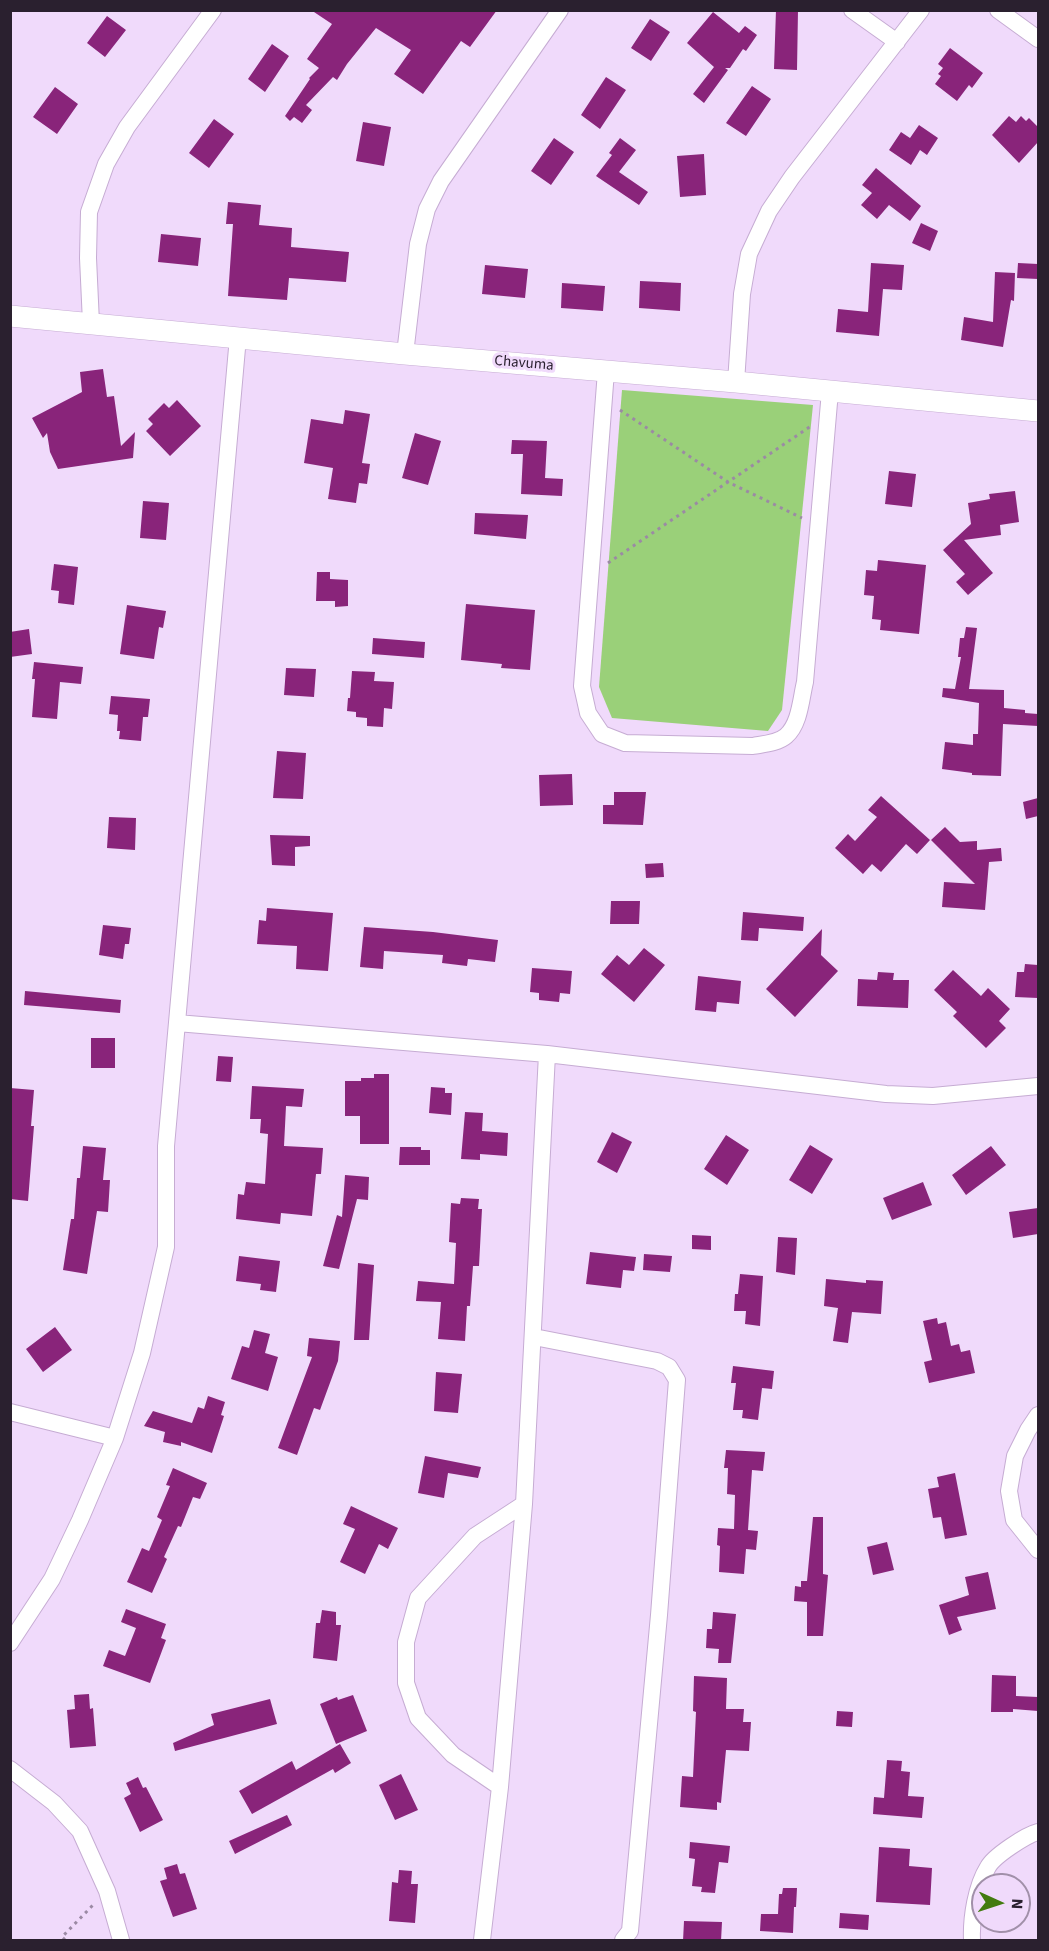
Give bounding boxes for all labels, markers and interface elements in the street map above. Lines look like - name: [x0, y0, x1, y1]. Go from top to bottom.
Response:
- street label: Chavuma: [494, 352, 554, 376]
- north arrow: [971, 1873, 1031, 1933]
- text: N: [1006, 1898, 1028, 1910]

